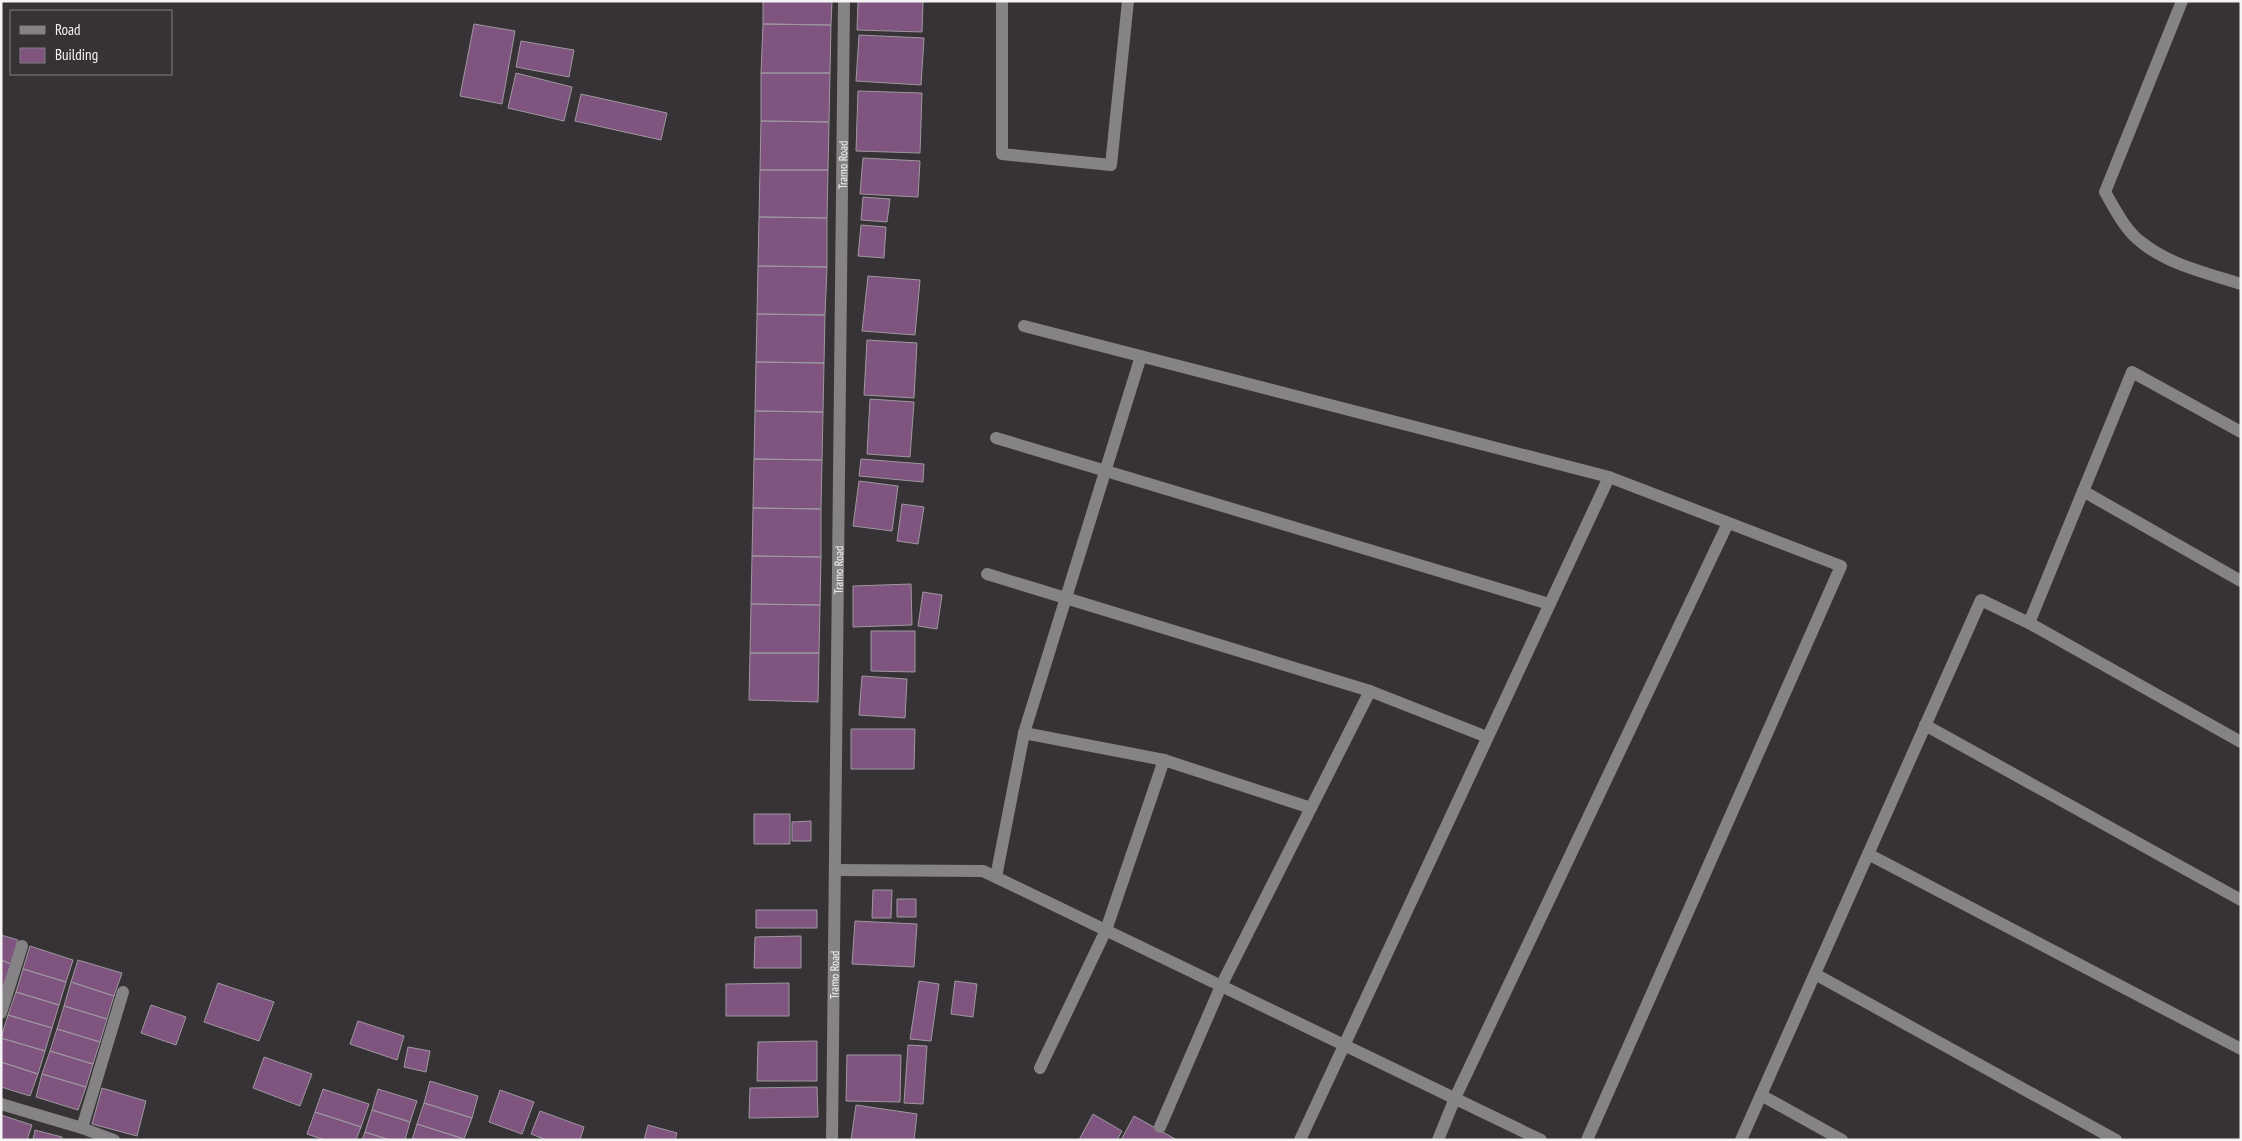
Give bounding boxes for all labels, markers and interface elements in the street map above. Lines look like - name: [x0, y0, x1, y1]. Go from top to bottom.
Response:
- legend: [10, 10, 172, 75]
- text: Road: [55, 20, 81, 39]
- text: Building: [55, 45, 98, 64]
- street label: Tramo Road: [835, 141, 850, 189]
- street label: Tramo Road: [830, 546, 846, 594]
- street label: Tramo Road: [826, 951, 841, 999]

